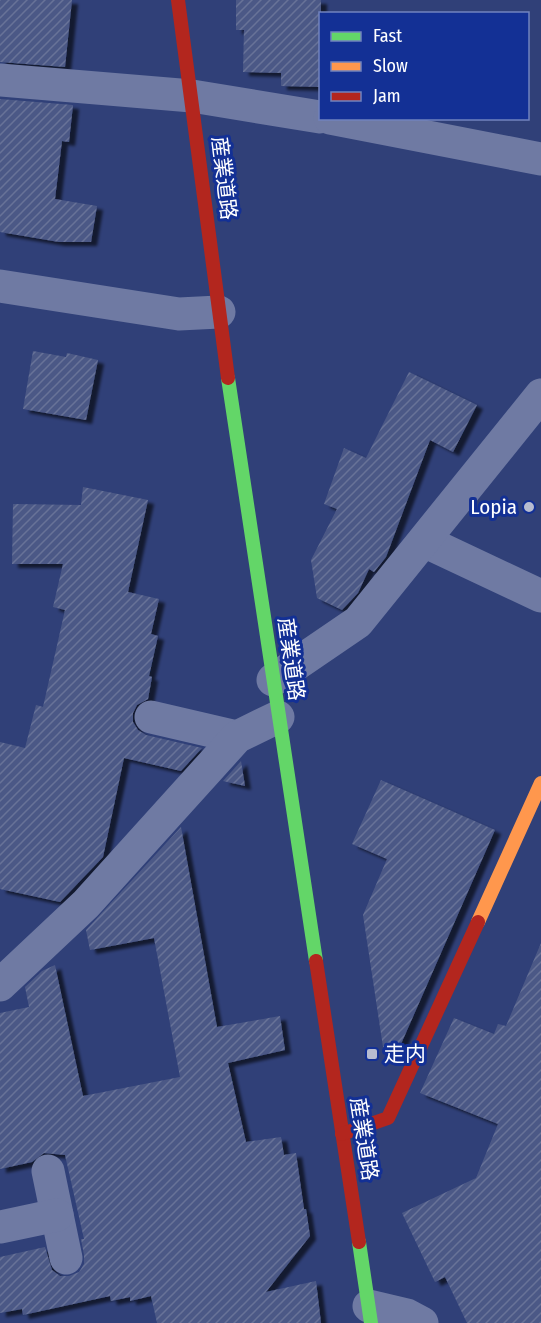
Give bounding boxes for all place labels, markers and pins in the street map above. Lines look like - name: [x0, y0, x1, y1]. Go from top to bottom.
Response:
- place label: Lopia: [470, 494, 517, 520]
- marker: Lopia: [522, 500, 536, 514]
- place label: 走内: [384, 1041, 426, 1067]
- marker: 走内: [365, 1047, 379, 1061]

